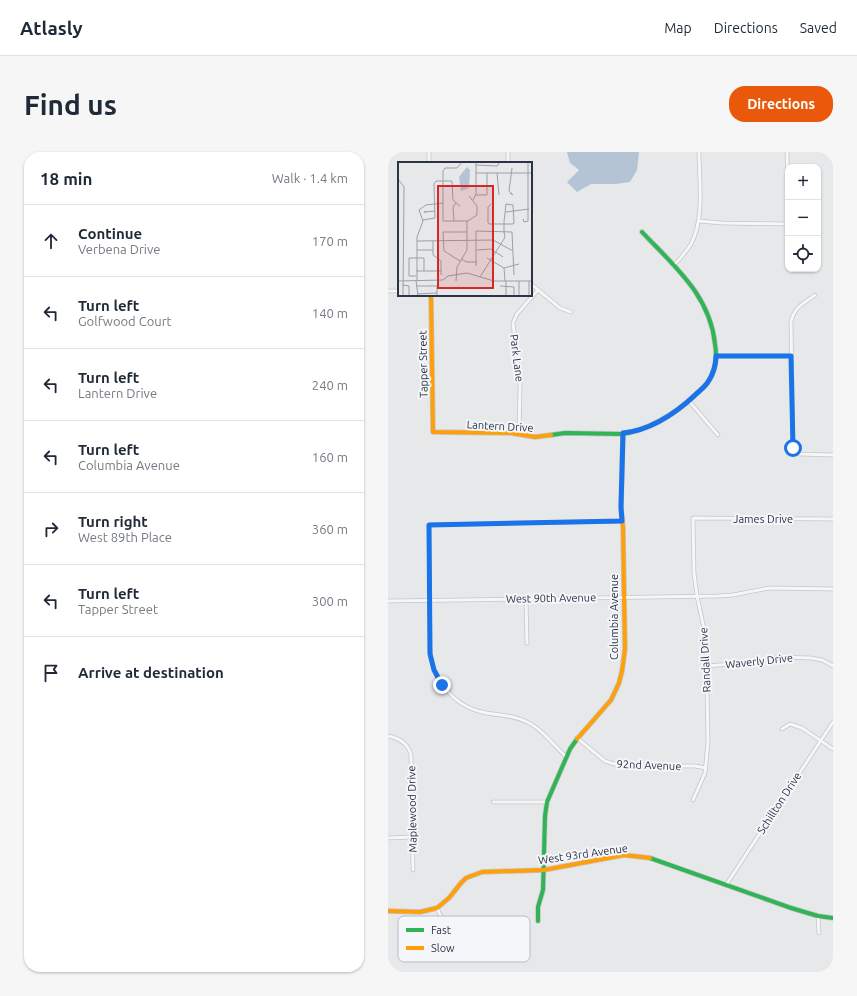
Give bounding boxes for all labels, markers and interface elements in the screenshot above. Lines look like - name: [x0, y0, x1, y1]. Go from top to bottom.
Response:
- text: Atlasly: [20, 17, 83, 39]
- text: Map: [664, 20, 692, 36]
- text: Directions: [714, 20, 778, 36]
- text: Saved: [800, 20, 837, 36]
- button: Directions: [729, 86, 833, 122]
- text: Find us: [24, 89, 117, 120]
- inset map: [398, 162, 532, 296]
- map controls: [785, 164, 821, 272]
- button: +: [785, 164, 821, 200]
- text: 18 min: [40, 169, 93, 188]
- text: Walk · 1.4 km: [272, 171, 348, 185]
- button: −: [785, 200, 821, 236]
- text: Continue: [78, 225, 142, 242]
- icon: ahead: [40, 230, 62, 252]
- text: 170 m: [312, 234, 348, 248]
- button: locate: [785, 236, 821, 272]
- text: Verbena Drive: [78, 242, 161, 256]
- text: Turn left: [78, 297, 139, 314]
- icon: left: [40, 302, 62, 324]
- text: 140 m: [312, 306, 348, 320]
- text: Golfwood Court: [78, 314, 172, 328]
- street label: Tapper Street: [416, 329, 430, 398]
- street label: Park Lane: [508, 333, 526, 383]
- text: Turn left: [78, 369, 139, 386]
- icon: left: [40, 374, 62, 396]
- text: 240 m: [312, 378, 348, 392]
- text: Lantern Drive: [78, 386, 157, 400]
- street label: Lantern Drive: [466, 418, 534, 434]
- route start: [784, 439, 802, 457]
- text: Turn left: [78, 441, 139, 458]
- icon: left: [40, 446, 62, 468]
- text: 160 m: [312, 450, 348, 464]
- text: Columbia Avenue: [78, 458, 180, 472]
- text: Turn right: [78, 513, 148, 530]
- street label: James Drive: [733, 513, 793, 525]
- icon: right: [40, 518, 62, 540]
- text: 360 m: [312, 522, 348, 536]
- text: West 89th Place: [78, 530, 172, 544]
- street label: Columbia Avenue: [608, 574, 620, 660]
- text: Turn left: [78, 585, 139, 602]
- icon: left: [40, 590, 62, 612]
- street label: West 90th Avenue: [506, 591, 596, 605]
- text: 300 m: [312, 594, 348, 608]
- text: Tapper Street: [78, 602, 158, 616]
- street label: Randall Drive: [697, 627, 713, 693]
- street label: Waverly Drive: [725, 651, 793, 671]
- icon: arrive: [40, 662, 62, 684]
- text: Arrive at destination: [78, 664, 224, 681]
- route end: [433, 676, 451, 694]
- street label: 92nd Avenue: [616, 758, 682, 772]
- street label: Maplewood Drive: [405, 765, 419, 853]
- street label: Schillton Drive: [755, 770, 803, 836]
- street label: West 93rd Avenue: [537, 842, 629, 866]
- legend: [398, 916, 530, 962]
- text: Fast: [431, 924, 452, 936]
- text: Slow: [431, 942, 455, 954]

